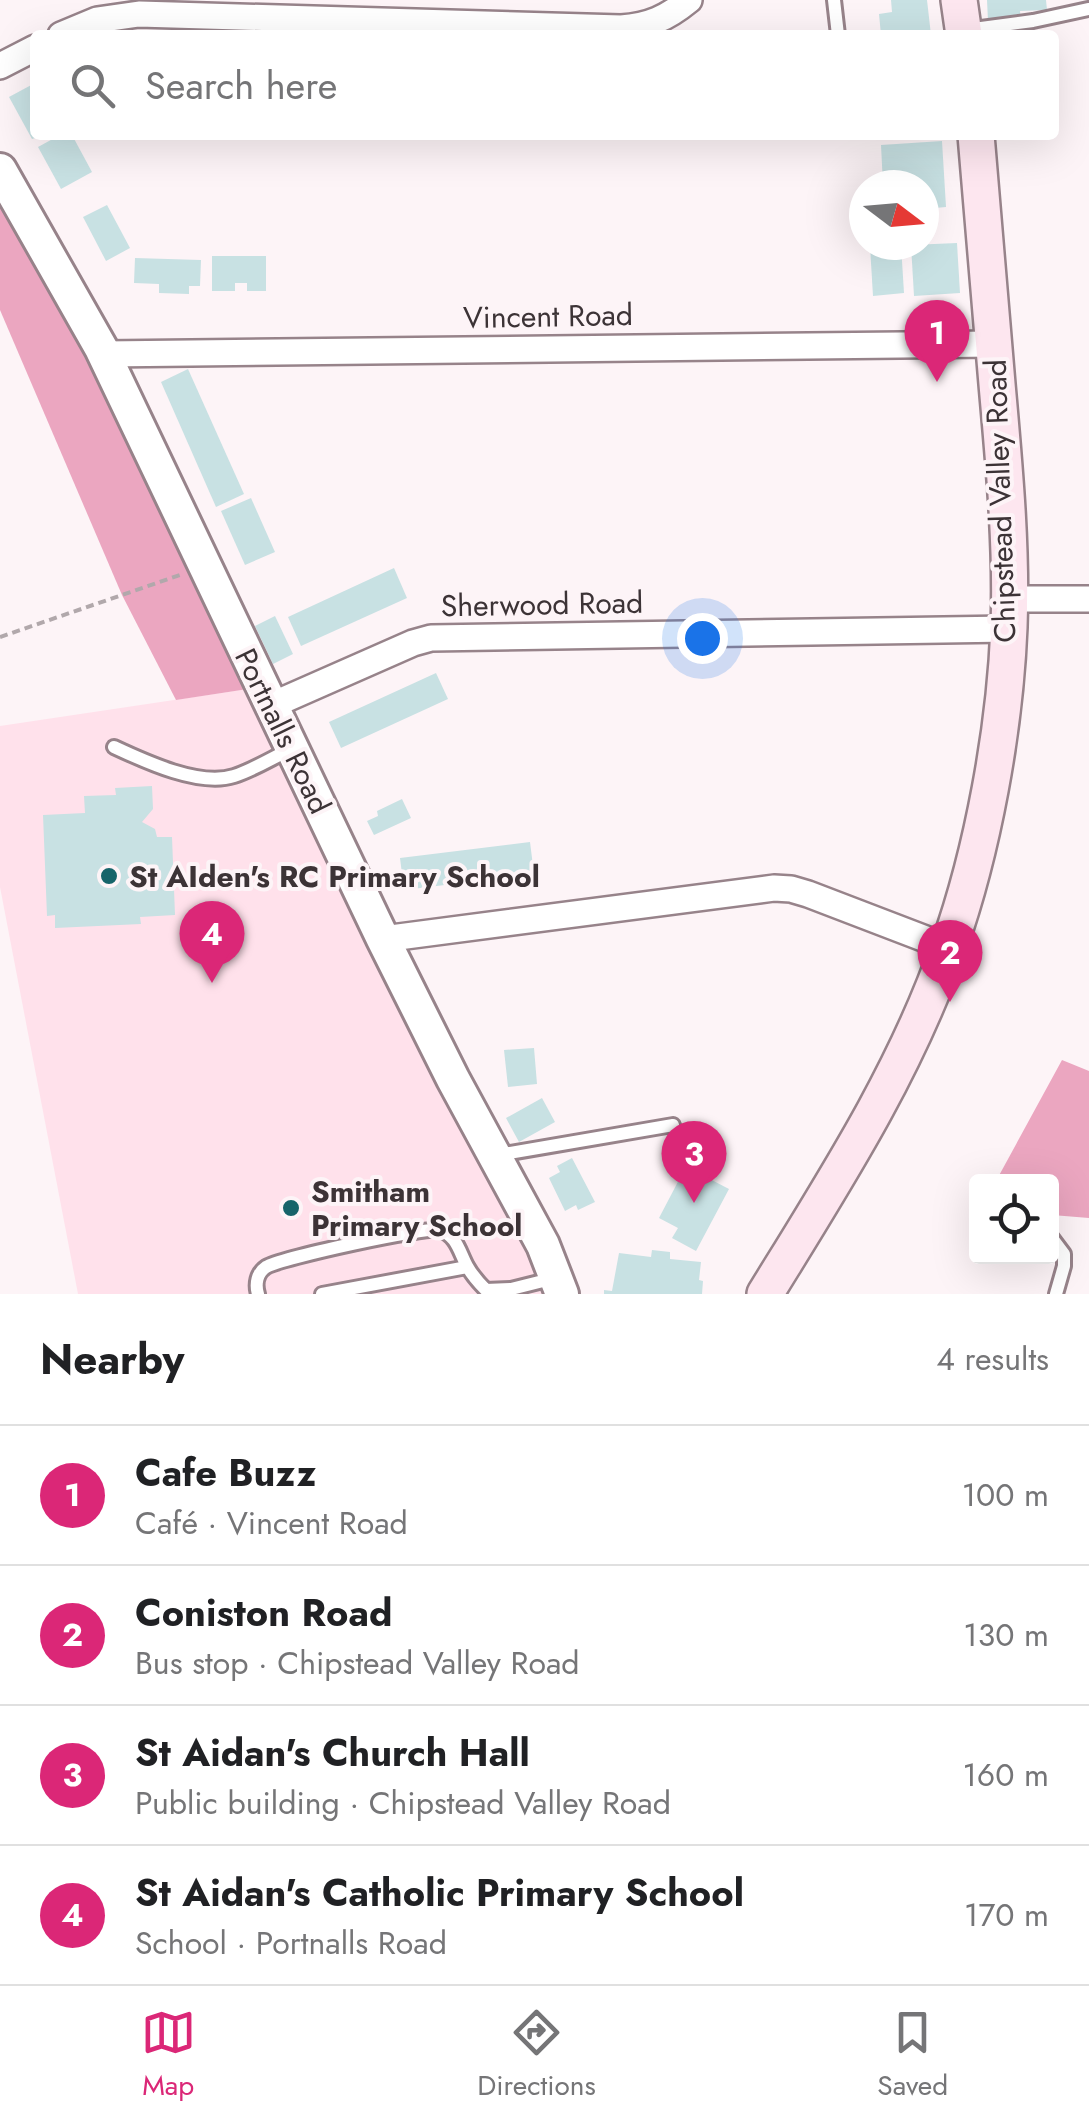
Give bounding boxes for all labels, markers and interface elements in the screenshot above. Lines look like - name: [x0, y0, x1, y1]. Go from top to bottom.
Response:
- search box: [30, 30, 1059, 140]
- icon: search: [65, 58, 120, 113]
- text: Search here: [145, 58, 337, 113]
- north arrow: [849, 170, 939, 260]
- street label: Vincent Road: [463, 293, 633, 339]
- pin: 1: [904, 300, 970, 382]
- street label: Chipstead Valley Road: [974, 359, 1026, 643]
- street label: Sherwood Road: [440, 581, 644, 627]
- your location: [677, 613, 728, 664]
- street label: Portnalls Road: [224, 641, 342, 821]
- place label: St AIden's RC Primary School: [129, 855, 540, 898]
- marker: St AIden's RC Primary School: [98, 865, 120, 887]
- pin: 4: [180, 900, 244, 983]
- pin: 2: [918, 920, 982, 1002]
- pin: 3: [662, 1120, 726, 1203]
- place label: Smitham Primary School: [311, 1170, 522, 1247]
- map controls: [969, 1174, 1059, 1264]
- button: locate: [969, 1174, 1059, 1264]
- marker: Smitham Primary School: [280, 1197, 302, 1219]
- text: Nearby: [40, 1329, 184, 1390]
- text: 4 results: [936, 1336, 1049, 1382]
- text: Cafe Buzz: [135, 1445, 316, 1500]
- text: 1: [64, 1472, 81, 1518]
- text: 100 m: [962, 1472, 1049, 1518]
- text: Café · Vincent Road: [135, 1500, 408, 1546]
- text: Coniston Road: [135, 1585, 392, 1640]
- text: 2: [62, 1612, 83, 1658]
- text: 130 m: [963, 1612, 1049, 1658]
- text: Bus stop · Chipstead Valley Road: [135, 1640, 580, 1686]
- text: St Aidan's Church Hall: [135, 1725, 530, 1780]
- text: 3: [63, 1752, 82, 1798]
- text: 160 m: [962, 1752, 1049, 1798]
- text: Public building · Chipstead Valley Road: [135, 1780, 671, 1826]
- text: St Aidan's Catholic Primary School: [135, 1865, 744, 1920]
- text: 4: [61, 1892, 84, 1938]
- text: 170 m: [964, 1892, 1049, 1938]
- text: School · Portnalls Road: [135, 1920, 447, 1966]
- tab: Map: [141, 2005, 196, 2106]
- tab: Directions: [477, 2005, 596, 2106]
- tab: Saved: [877, 2005, 948, 2106]

